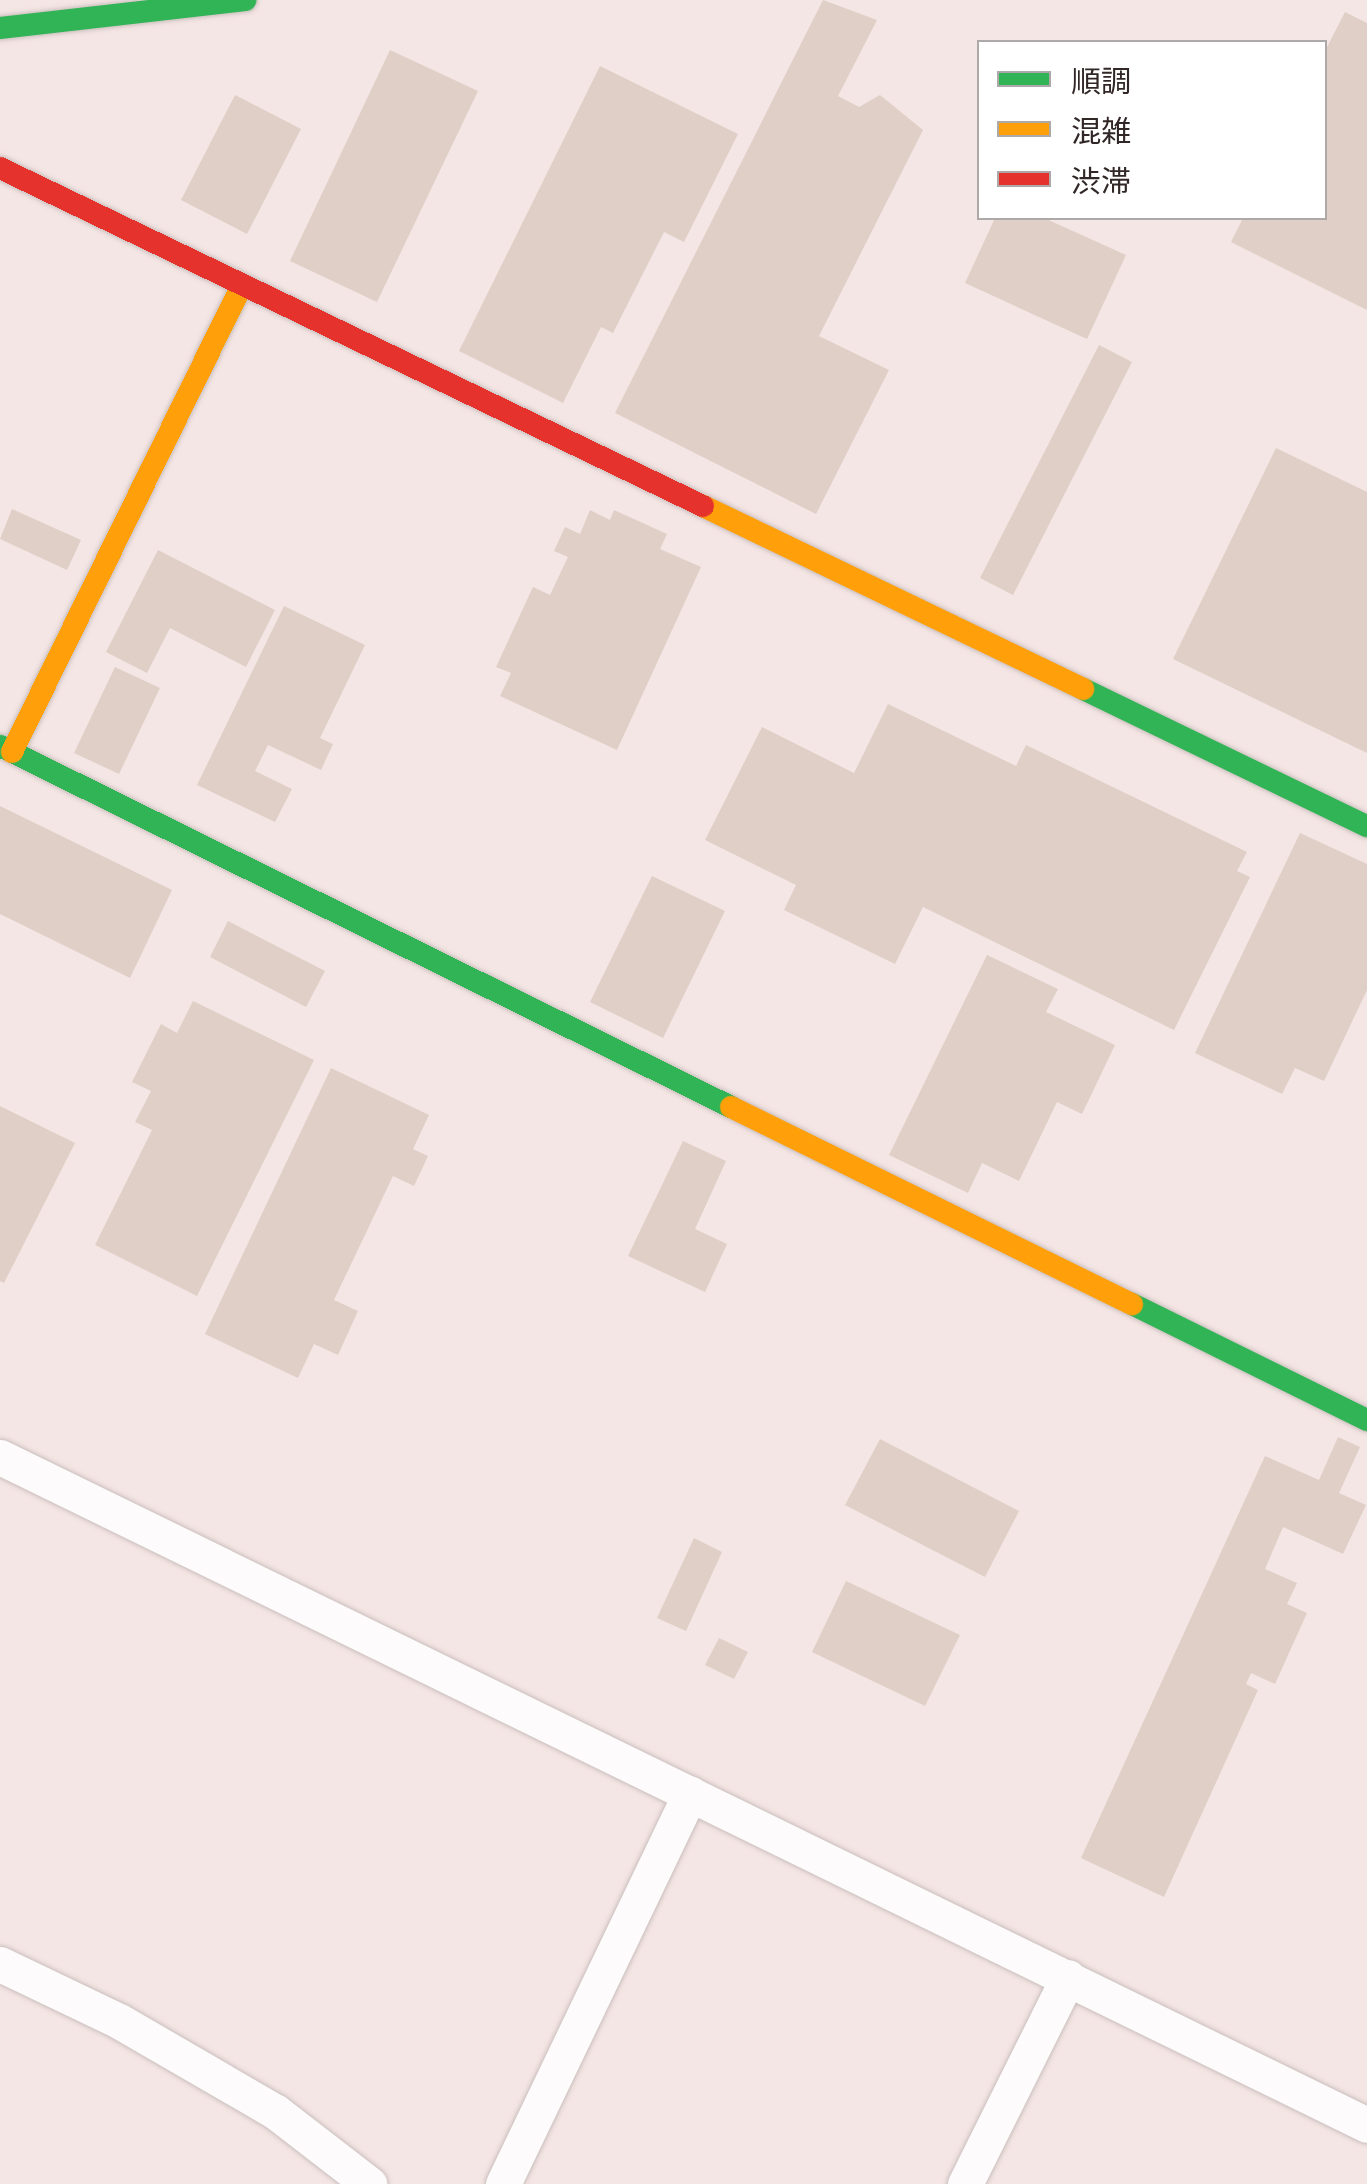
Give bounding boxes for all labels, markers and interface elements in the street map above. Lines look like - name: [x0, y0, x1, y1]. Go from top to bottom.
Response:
- legend: [977, 40, 1327, 220]
- text: 順調: [1071, 64, 1131, 99]
- text: 混雑: [1071, 114, 1131, 149]
- text: 渋滞: [1071, 164, 1131, 199]

